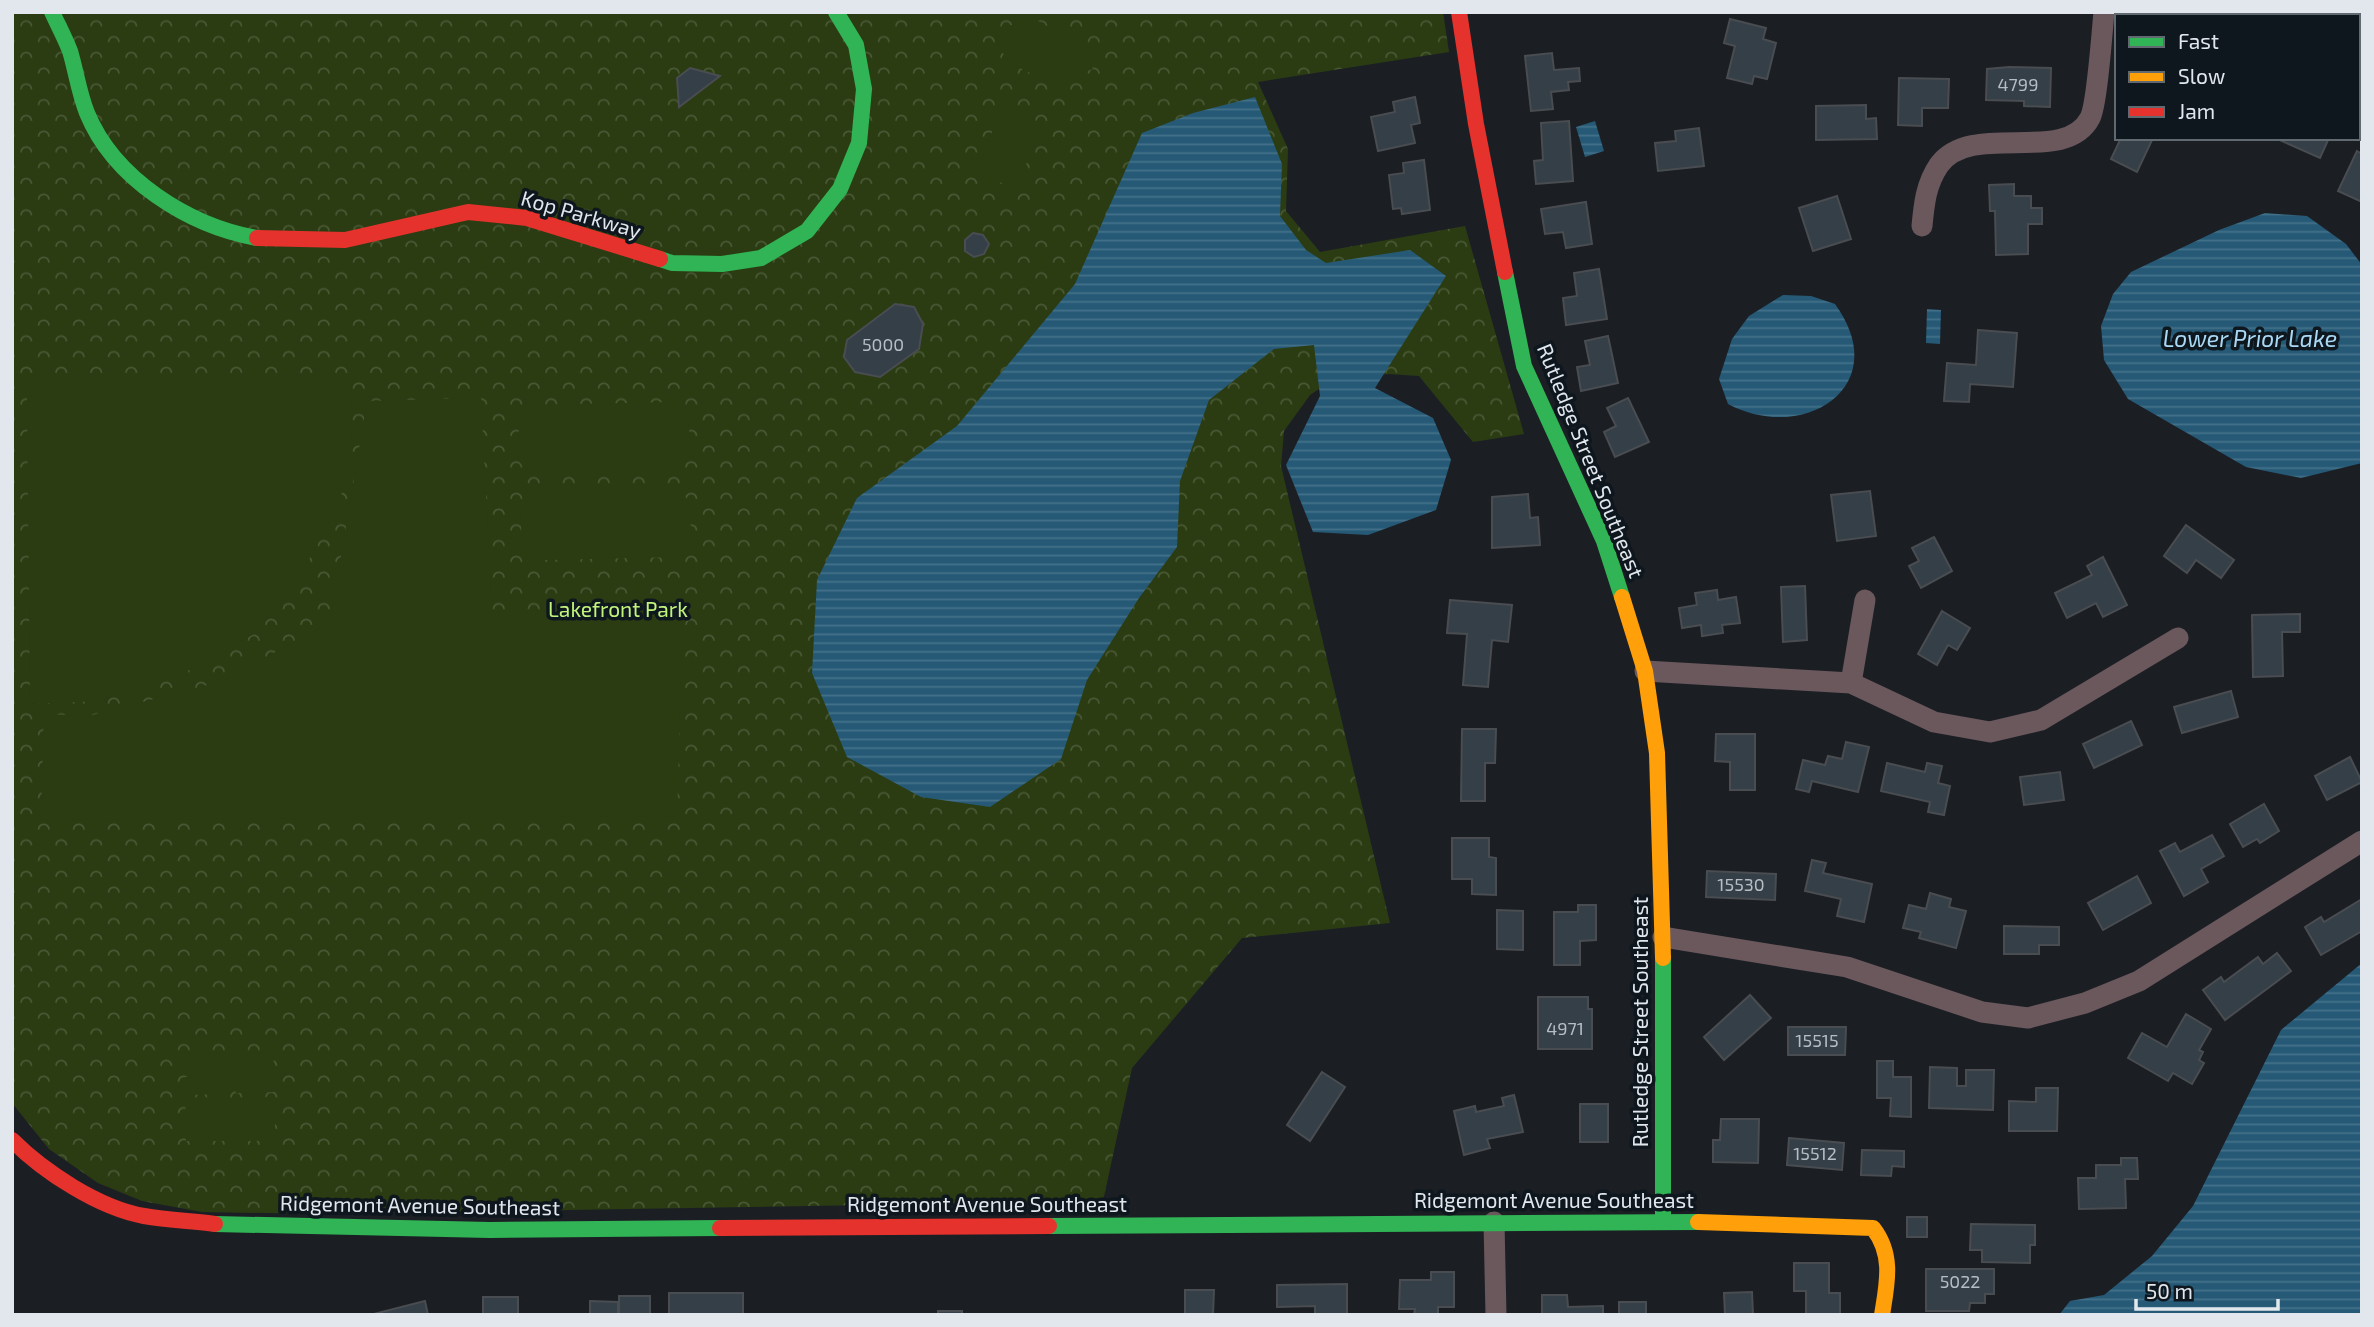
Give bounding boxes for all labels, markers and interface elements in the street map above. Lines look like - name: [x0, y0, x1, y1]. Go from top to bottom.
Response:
- legend: [2115, 14, 2360, 140]
- text: Fast: [2178, 28, 2219, 53]
- text: Slow: [2178, 63, 2225, 88]
- house number: 4799: [1998, 73, 2038, 95]
- text: Jam: [2178, 98, 2215, 123]
- street label: Kop Parkway: [518, 184, 644, 243]
- water label: Lower Prior Lake: [2163, 324, 2337, 352]
- house number: 5000: [862, 333, 904, 355]
- street label: Rutledge Street Southeast: [1533, 340, 1650, 581]
- park label: Lakefront Park: [548, 596, 688, 621]
- house number: 15530: [1717, 873, 1765, 895]
- street label: Rutledge Street Southeast: [1627, 897, 1652, 1147]
- house number: 4971: [1546, 1017, 1584, 1039]
- house number: 15515: [1795, 1029, 1839, 1051]
- house number: 15512: [1793, 1142, 1837, 1164]
- street label: Ridgemont Avenue Southeast: [1414, 1187, 1694, 1212]
- street label: Ridgemont Avenue Southeast: [280, 1190, 560, 1219]
- street label: Ridgemont Avenue Southeast: [847, 1191, 1127, 1216]
- scale bar: [2136, 1268, 2278, 1312]
- house number: 5022: [1940, 1270, 1980, 1292]
- text: 50 m: [2146, 1278, 2193, 1303]

